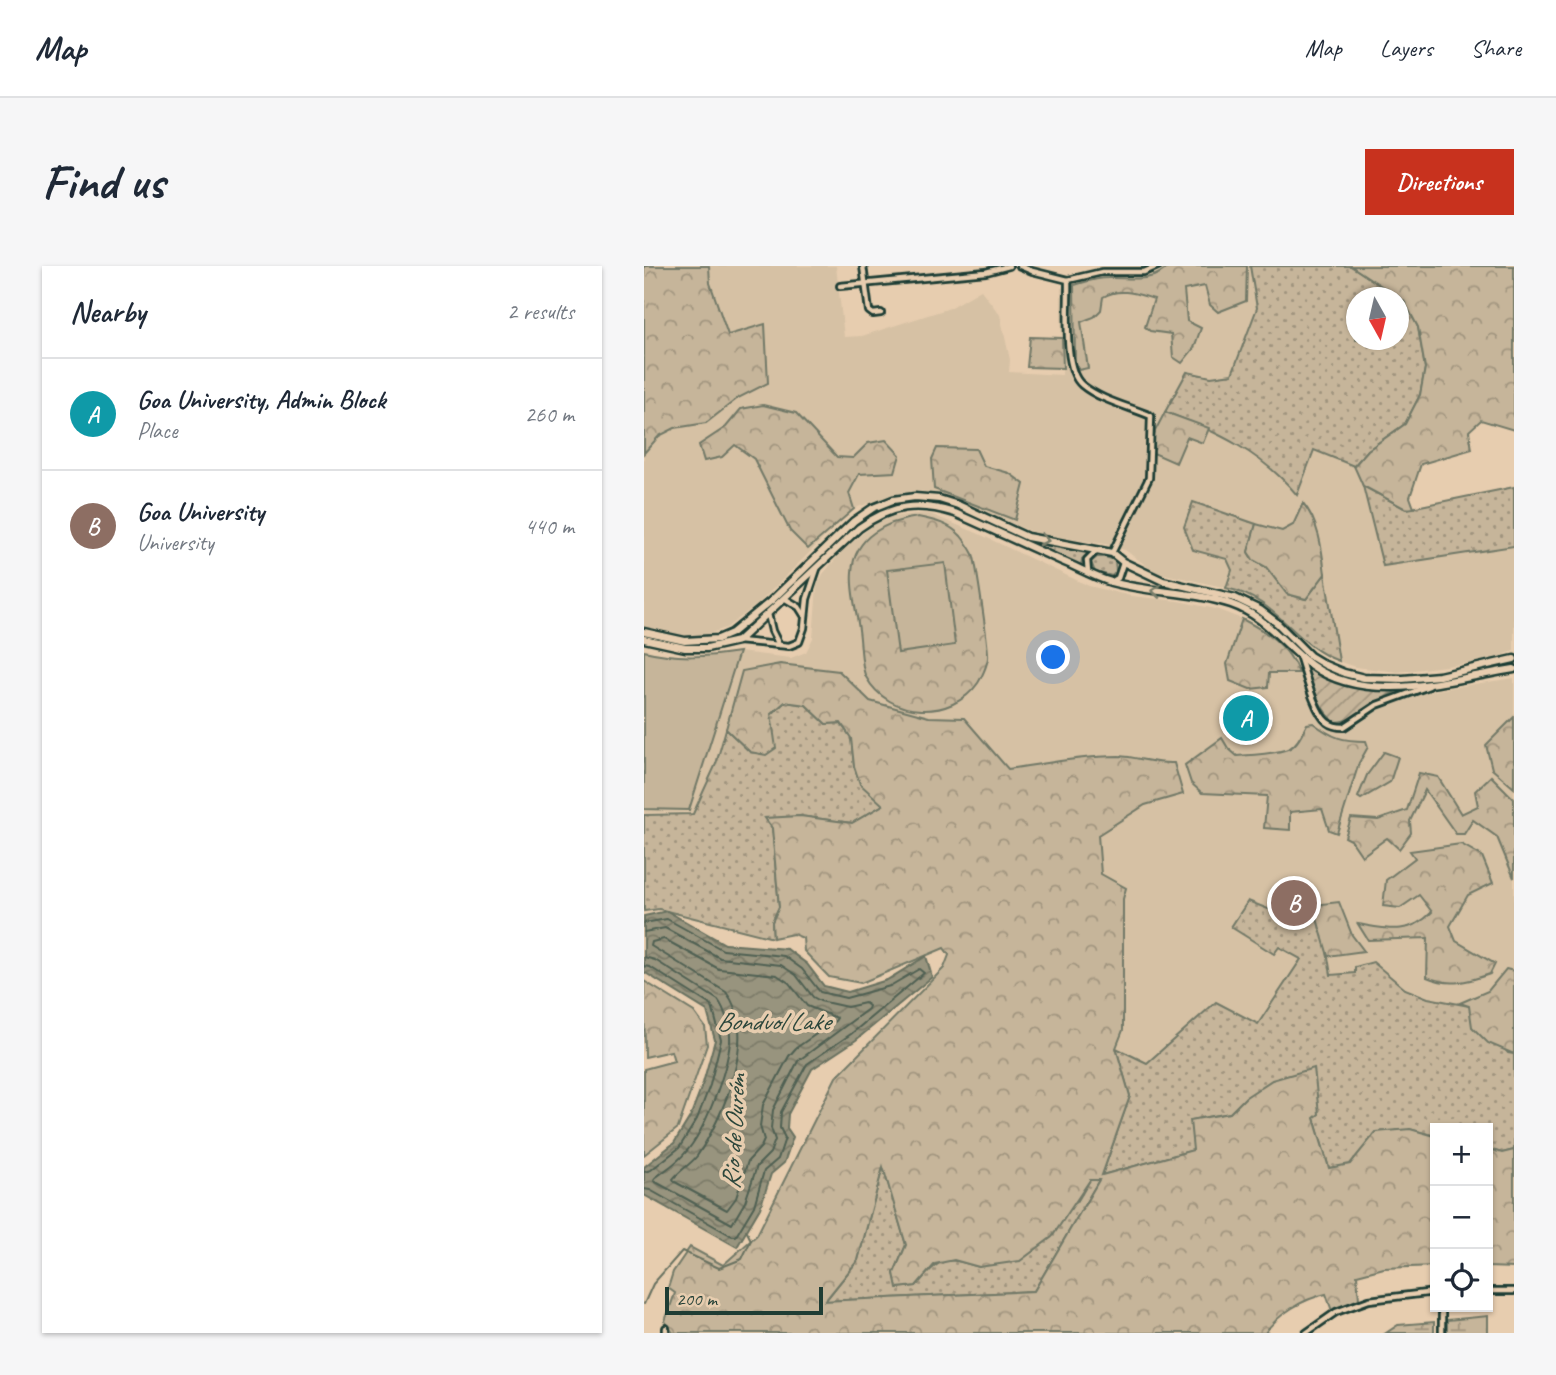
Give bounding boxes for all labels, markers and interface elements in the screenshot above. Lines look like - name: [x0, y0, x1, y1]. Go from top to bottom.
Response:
- text: Map: [35, 27, 86, 69]
- text: Map: [1305, 33, 1342, 63]
- text: Layers: [1380, 33, 1433, 63]
- text: Share: [1471, 33, 1521, 63]
- button: Directions: [1365, 149, 1514, 215]
- text: Find us: [42, 151, 164, 213]
- north arrow: [1346, 287, 1409, 350]
- text: Nearby: [70, 293, 146, 331]
- text: 2 results: [507, 297, 574, 326]
- text: Goa University, Admin Block: [137, 383, 385, 416]
- text: A: [87, 400, 99, 429]
- text: 260 m: [525, 400, 574, 429]
- text: Place: [137, 416, 177, 445]
- text: Goa University: [137, 495, 264, 528]
- text: B: [87, 512, 99, 541]
- text: 440 m: [525, 512, 574, 541]
- text: University: [137, 528, 214, 557]
- one-way arrow: [1038, 532, 1050, 547]
- one-way arrow: [1150, 584, 1161, 599]
- your location: [1036, 640, 1070, 674]
- pin: A: [1223, 692, 1269, 744]
- pin: B: [1271, 877, 1317, 929]
- water label: Bondvol Lake: [717, 1005, 834, 1038]
- water label: Rio de Ourém: [714, 1072, 753, 1190]
- map controls: [1430, 1123, 1493, 1312]
- button: +: [1430, 1123, 1493, 1186]
- button: −: [1430, 1186, 1493, 1249]
- button: locate: [1430, 1249, 1493, 1312]
- scale bar: [665, 1284, 822, 1316]
- text: 200 m: [676, 1287, 717, 1311]

